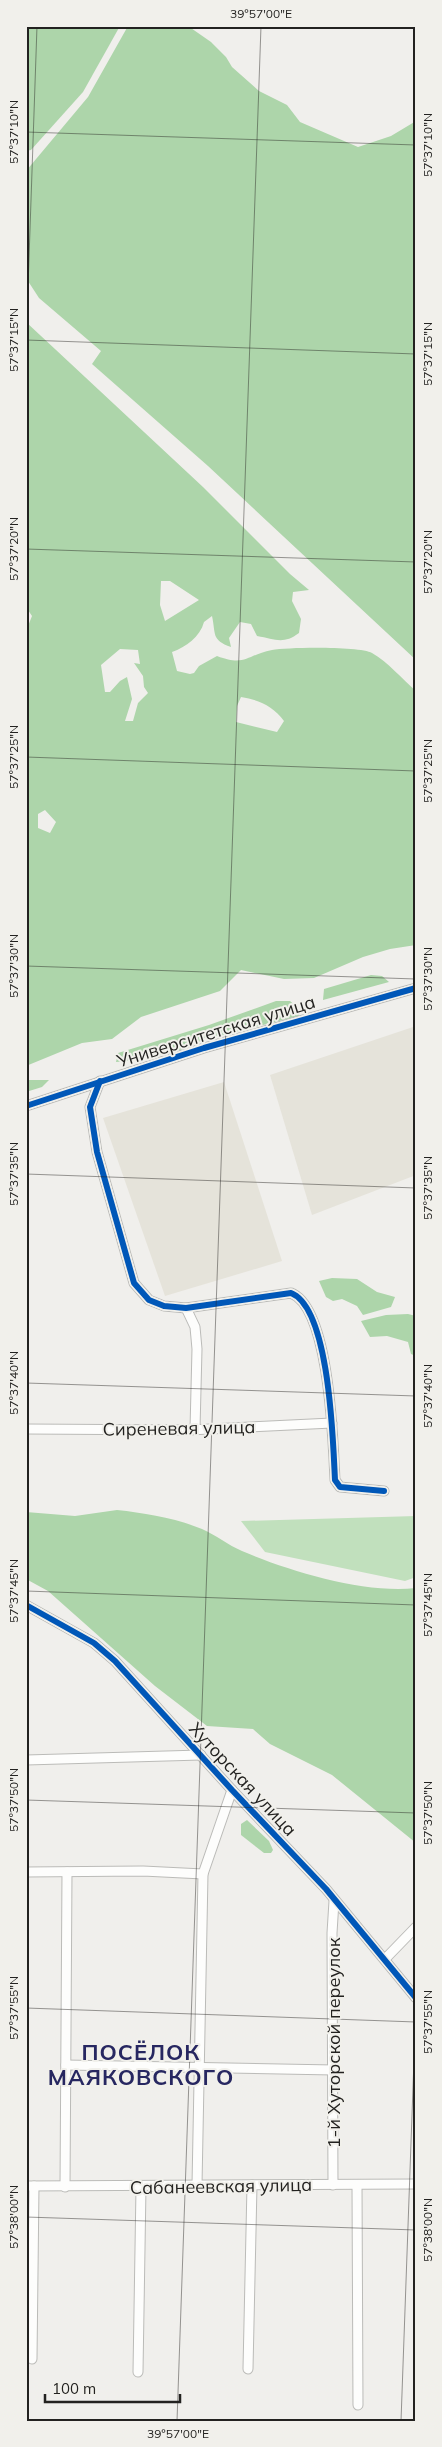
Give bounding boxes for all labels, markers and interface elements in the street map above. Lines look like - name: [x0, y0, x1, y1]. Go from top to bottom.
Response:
- text: 39°57'00"E: [230, 6, 292, 21]
- text: 57°37'10"N: [6, 100, 21, 164]
- text: 57°37'10"N: [420, 113, 435, 177]
- text: 57°37'15"N: [6, 308, 21, 372]
- text: 57°37'15"N: [420, 322, 435, 386]
- text: 57°37'20"N: [6, 517, 21, 581]
- text: 57°37'20"N: [420, 530, 435, 594]
- text: 57°37'25"N: [6, 725, 21, 789]
- text: 57°37'25"N: [420, 739, 435, 803]
- text: 57°37'30"N: [6, 934, 21, 998]
- text: 57°37'30"N: [420, 947, 435, 1011]
- street label: Университетская улица: [113, 990, 318, 1072]
- text: 57°37'35"N: [6, 1142, 21, 1206]
- text: 57°37'35"N: [420, 1156, 435, 1220]
- text: 57°37'40"N: [6, 1351, 21, 1415]
- text: 57°37'40"N: [420, 1364, 435, 1428]
- street label: Сиреневая улица: [102, 1415, 256, 1441]
- text: 57°37'45"N: [6, 1559, 21, 1623]
- text: 57°37'45"N: [420, 1573, 435, 1637]
- street label: Хуторская улица: [184, 1717, 302, 1841]
- text: 57°37'50"N: [6, 1768, 21, 1832]
- text: 57°37'50"N: [420, 1781, 435, 1845]
- street label: 1-й Хуторской переулок: [322, 1937, 345, 2148]
- text: 57°37'55"N: [6, 1976, 21, 2040]
- text: 57°37'55"N: [420, 1990, 435, 2054]
- district label: ПОСЁЛОК МАЯКОВСКОГО: [48, 2038, 234, 2091]
- street label: Сабанеевская улица: [130, 2173, 312, 2199]
- text: 57°38'00"N: [6, 2185, 21, 2249]
- text: 57°38'00"N: [420, 2198, 435, 2262]
- scale bar: [45, 2372, 180, 2404]
- text: 100 m: [52, 2379, 96, 2398]
- text: 39°57'00"E: [147, 2426, 209, 2441]

